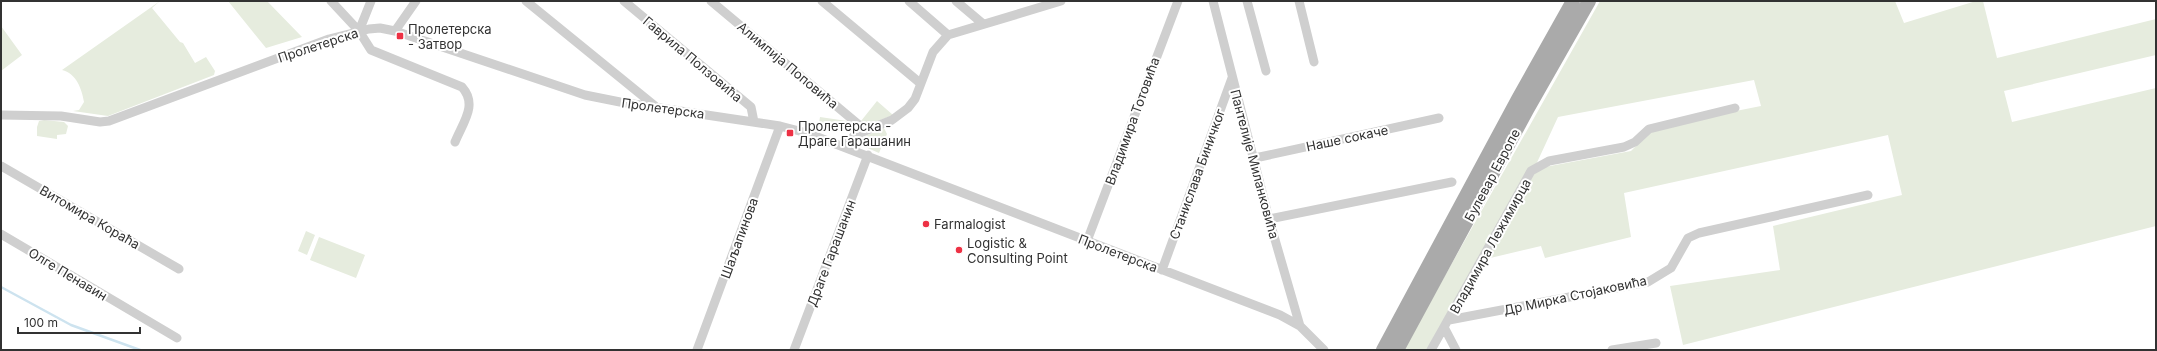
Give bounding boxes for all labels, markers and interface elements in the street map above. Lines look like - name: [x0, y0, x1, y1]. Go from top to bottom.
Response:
- street label: Гаврила Ползовића: [640, 13, 746, 105]
- street label: Алимпија Поповића: [734, 18, 842, 112]
- place label: Пролетерска - Затвор: [408, 21, 492, 52]
- street label: Пролетерска: [276, 24, 360, 66]
- marker: Пролетерска - Затвор: [395, 31, 405, 41]
- street label: Владимира Тотовића: [1101, 55, 1163, 187]
- street label: Пантелије Миланковића: [1227, 88, 1283, 240]
- street label: Пролетерска: [620, 94, 706, 122]
- street label: Станислава Биничког: [1166, 106, 1228, 242]
- place label: Пролетерска - Драге Гарашанин: [798, 118, 911, 149]
- street label: Наше сокаче: [1304, 121, 1390, 155]
- street label: Булевар Европе: [1461, 126, 1523, 224]
- marker: Пролетерска - Драге Гарашанин: [785, 128, 795, 138]
- street label: Владимира Лежимирца: [1446, 176, 1534, 316]
- street label: Витомира Кораћа: [37, 182, 143, 252]
- street label: Шаљапинова: [717, 196, 761, 280]
- street label: Драге Гарашанин: [803, 197, 859, 309]
- place label: Farmalogist: [934, 216, 1006, 232]
- marker: Farmalogist: [921, 219, 931, 229]
- street label: Пролетерска: [1076, 231, 1160, 275]
- place label: Logistic & Consulting Point: [967, 235, 1068, 266]
- street label: Олге Пенавин: [26, 244, 110, 304]
- marker: Logistic & Consulting Point: [954, 245, 964, 255]
- street label: Др Мирка Стојаковића: [1502, 272, 1648, 318]
- scale bar: [18, 309, 140, 335]
- text: 100 m: [24, 315, 58, 330]

